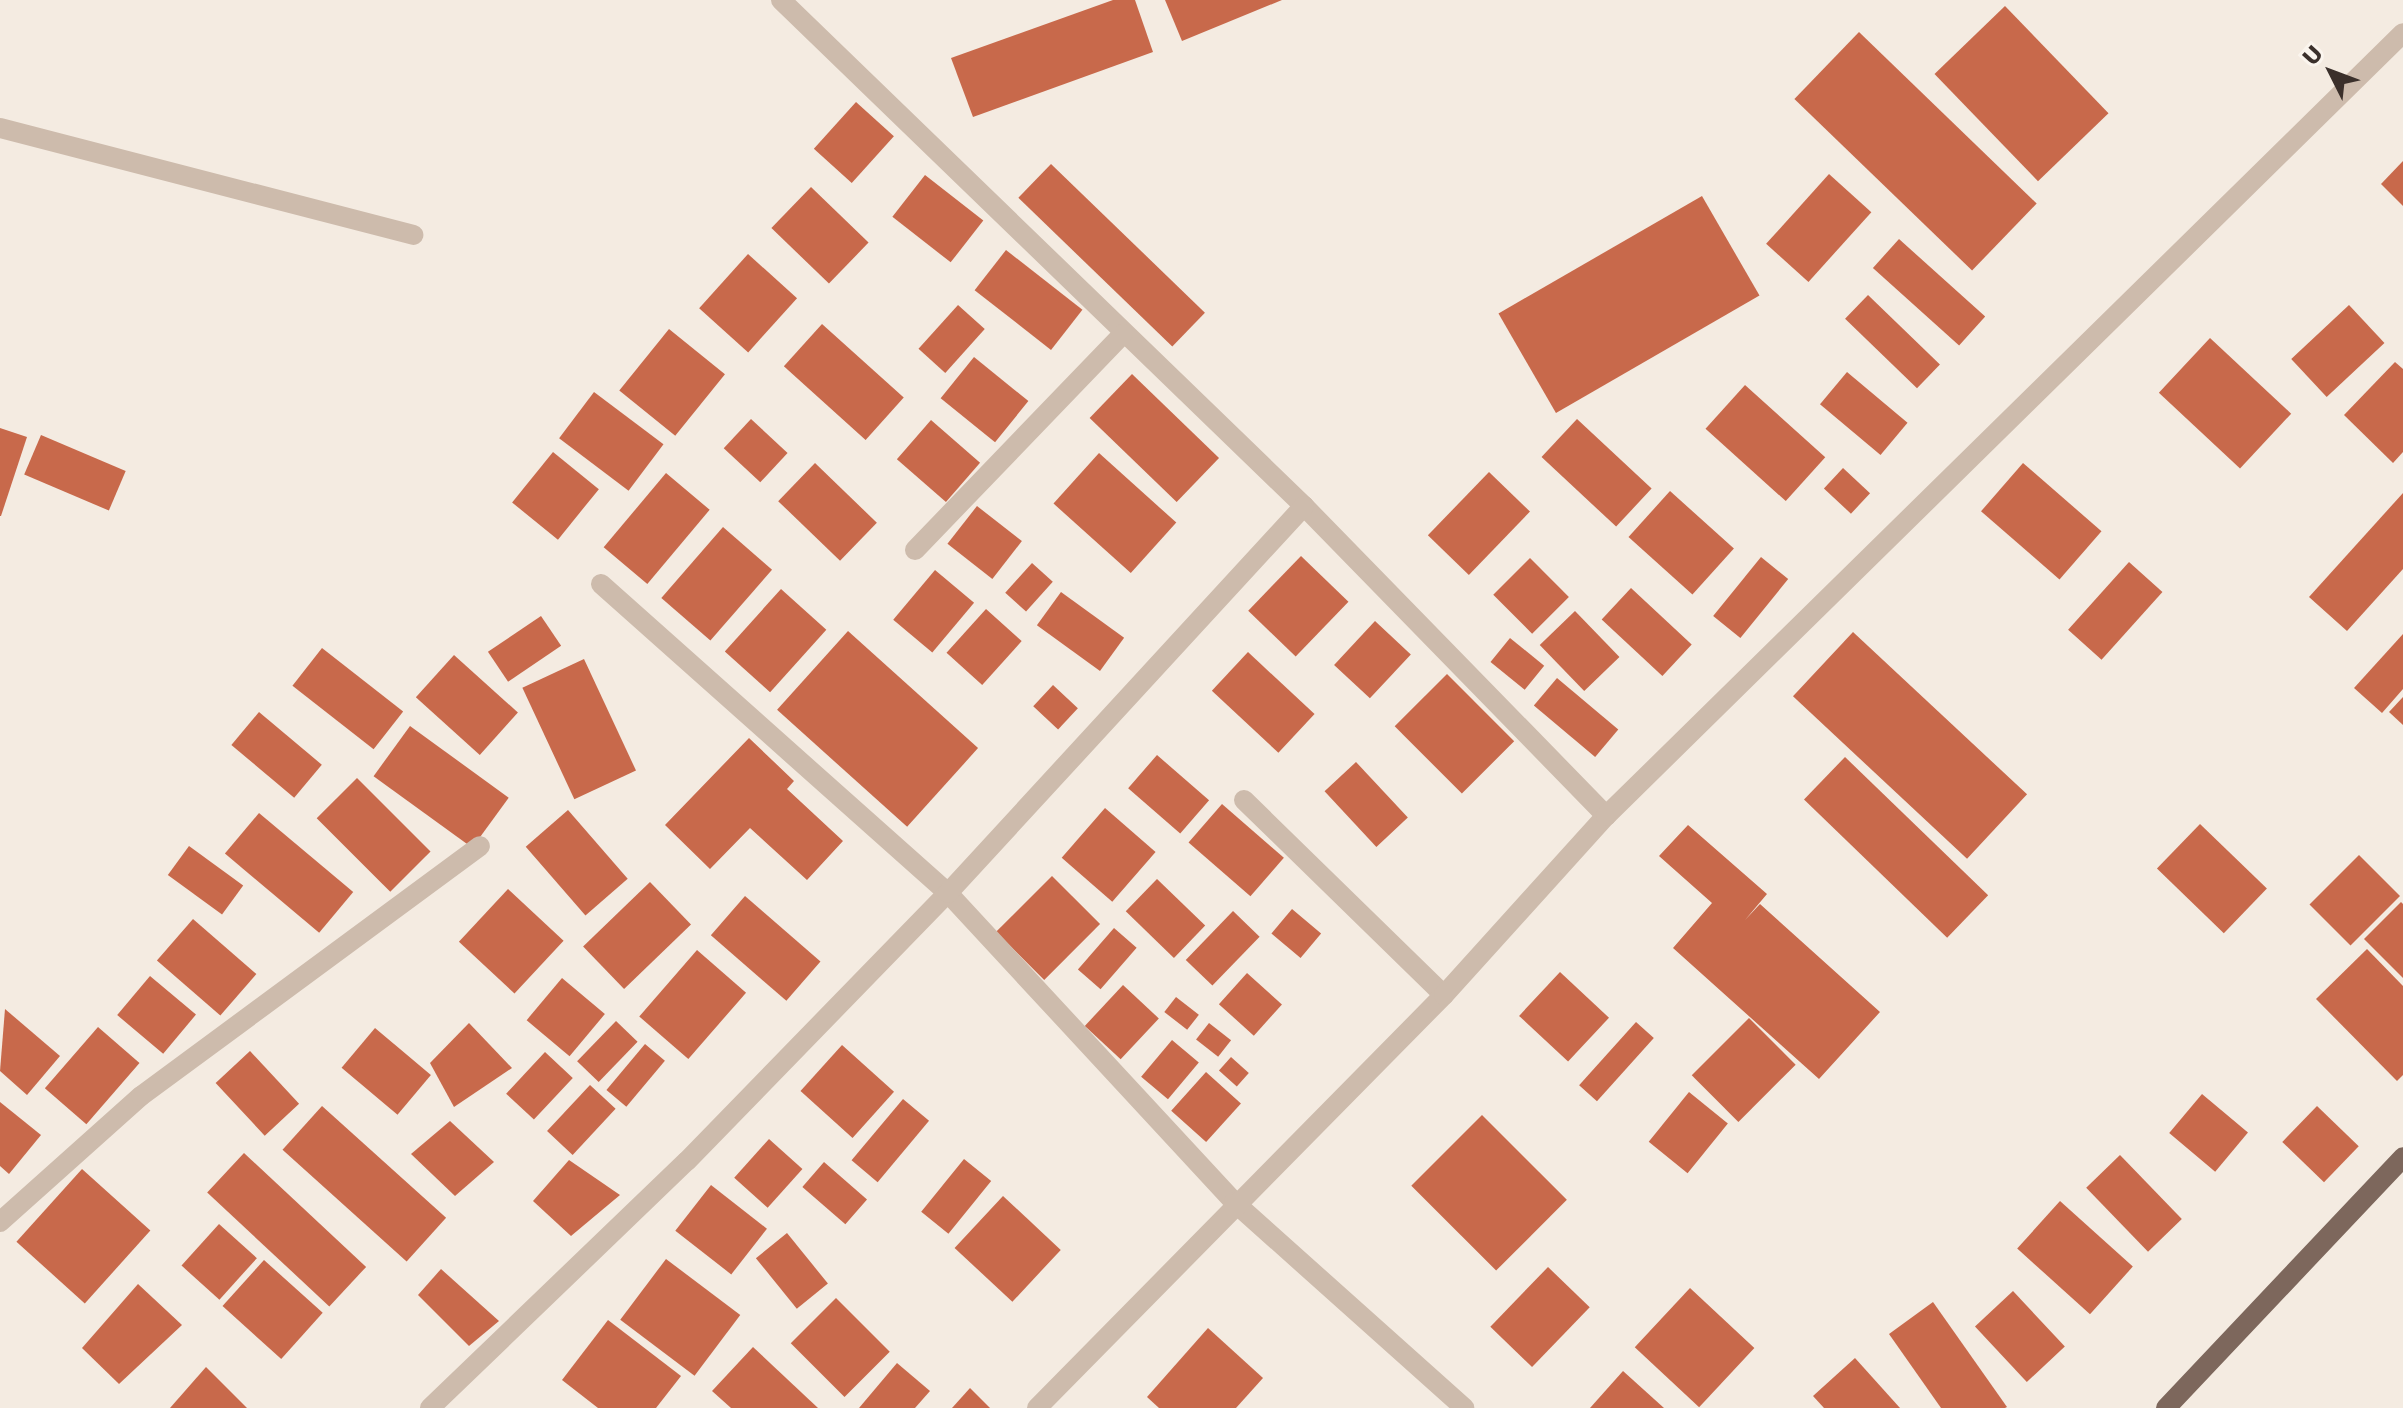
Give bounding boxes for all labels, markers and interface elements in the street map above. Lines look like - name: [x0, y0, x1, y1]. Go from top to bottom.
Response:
- north arrow: [2291, 32, 2371, 112]
- text: U: [2298, 41, 2328, 71]

